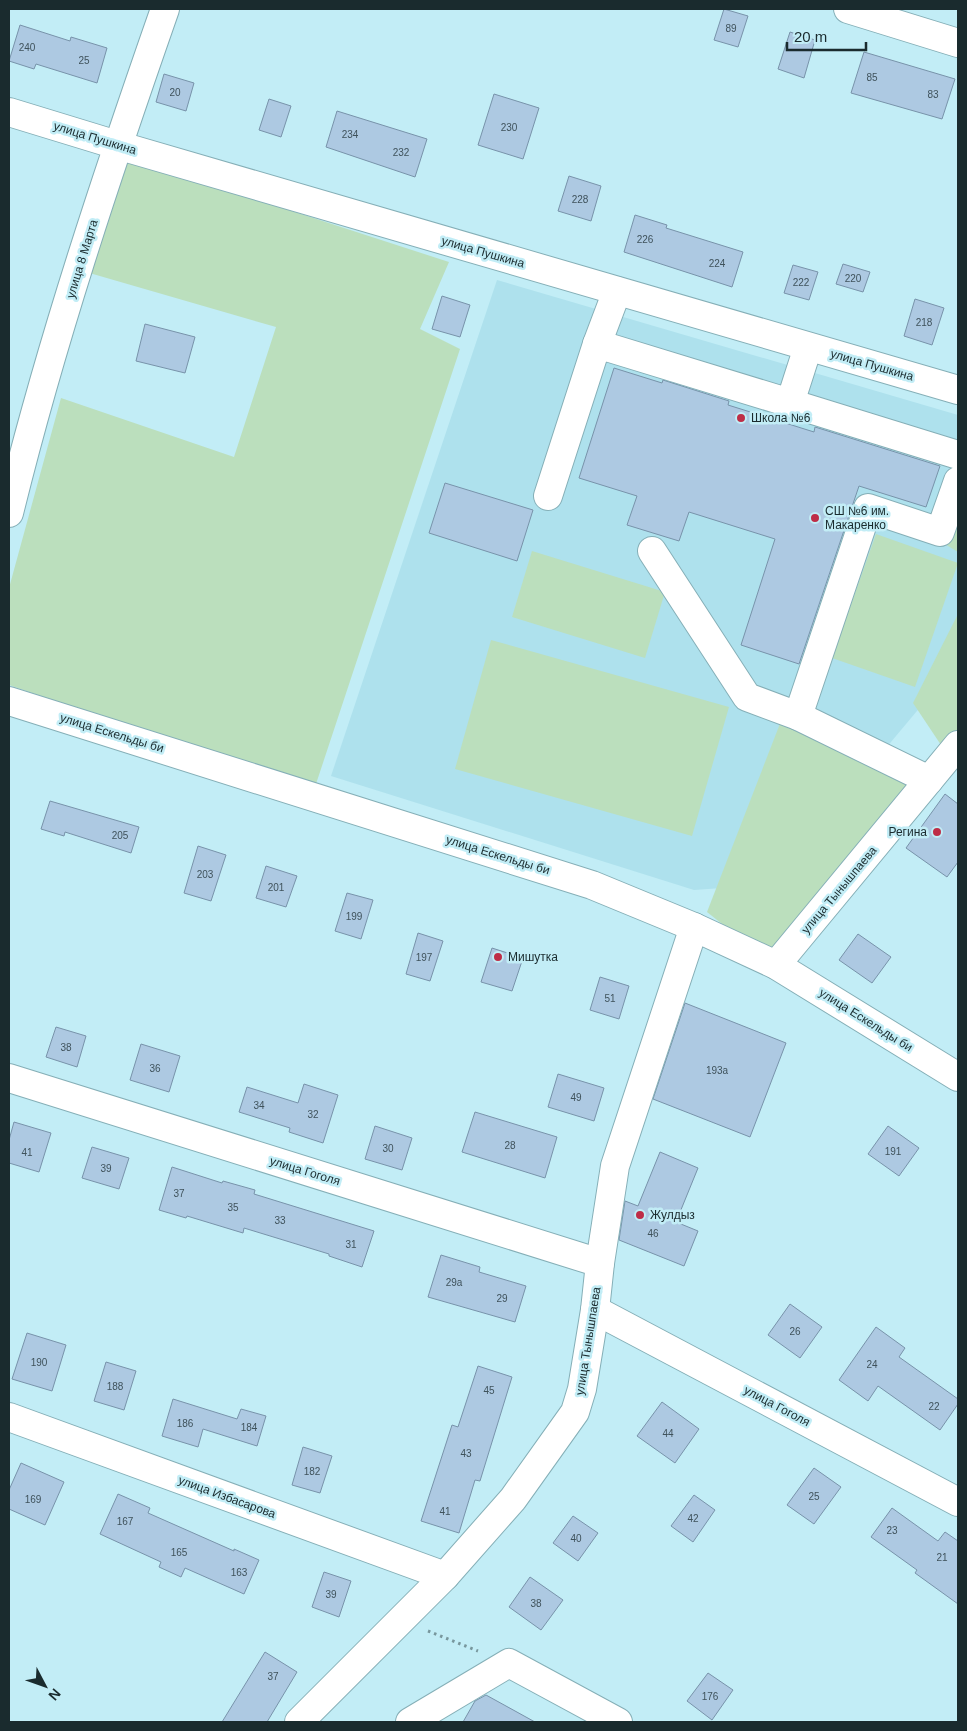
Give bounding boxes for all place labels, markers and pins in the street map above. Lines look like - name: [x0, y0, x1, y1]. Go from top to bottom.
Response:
- place label: Школа №6: [751, 411, 811, 425]
- marker: Школа №6: [735, 412, 747, 424]
- place label: СШ №6 им. Макаренко: [825, 504, 889, 532]
- marker: СШ №6 им. Макаренко: [809, 512, 821, 524]
- place label: Регина: [888, 825, 927, 839]
- marker: Регина: [931, 826, 943, 838]
- place label: Мишутка: [508, 950, 558, 964]
- marker: Мишутка: [492, 951, 504, 963]
- place label: Жулдыз: [650, 1208, 695, 1222]
- marker: Жулдыз: [634, 1209, 646, 1221]

